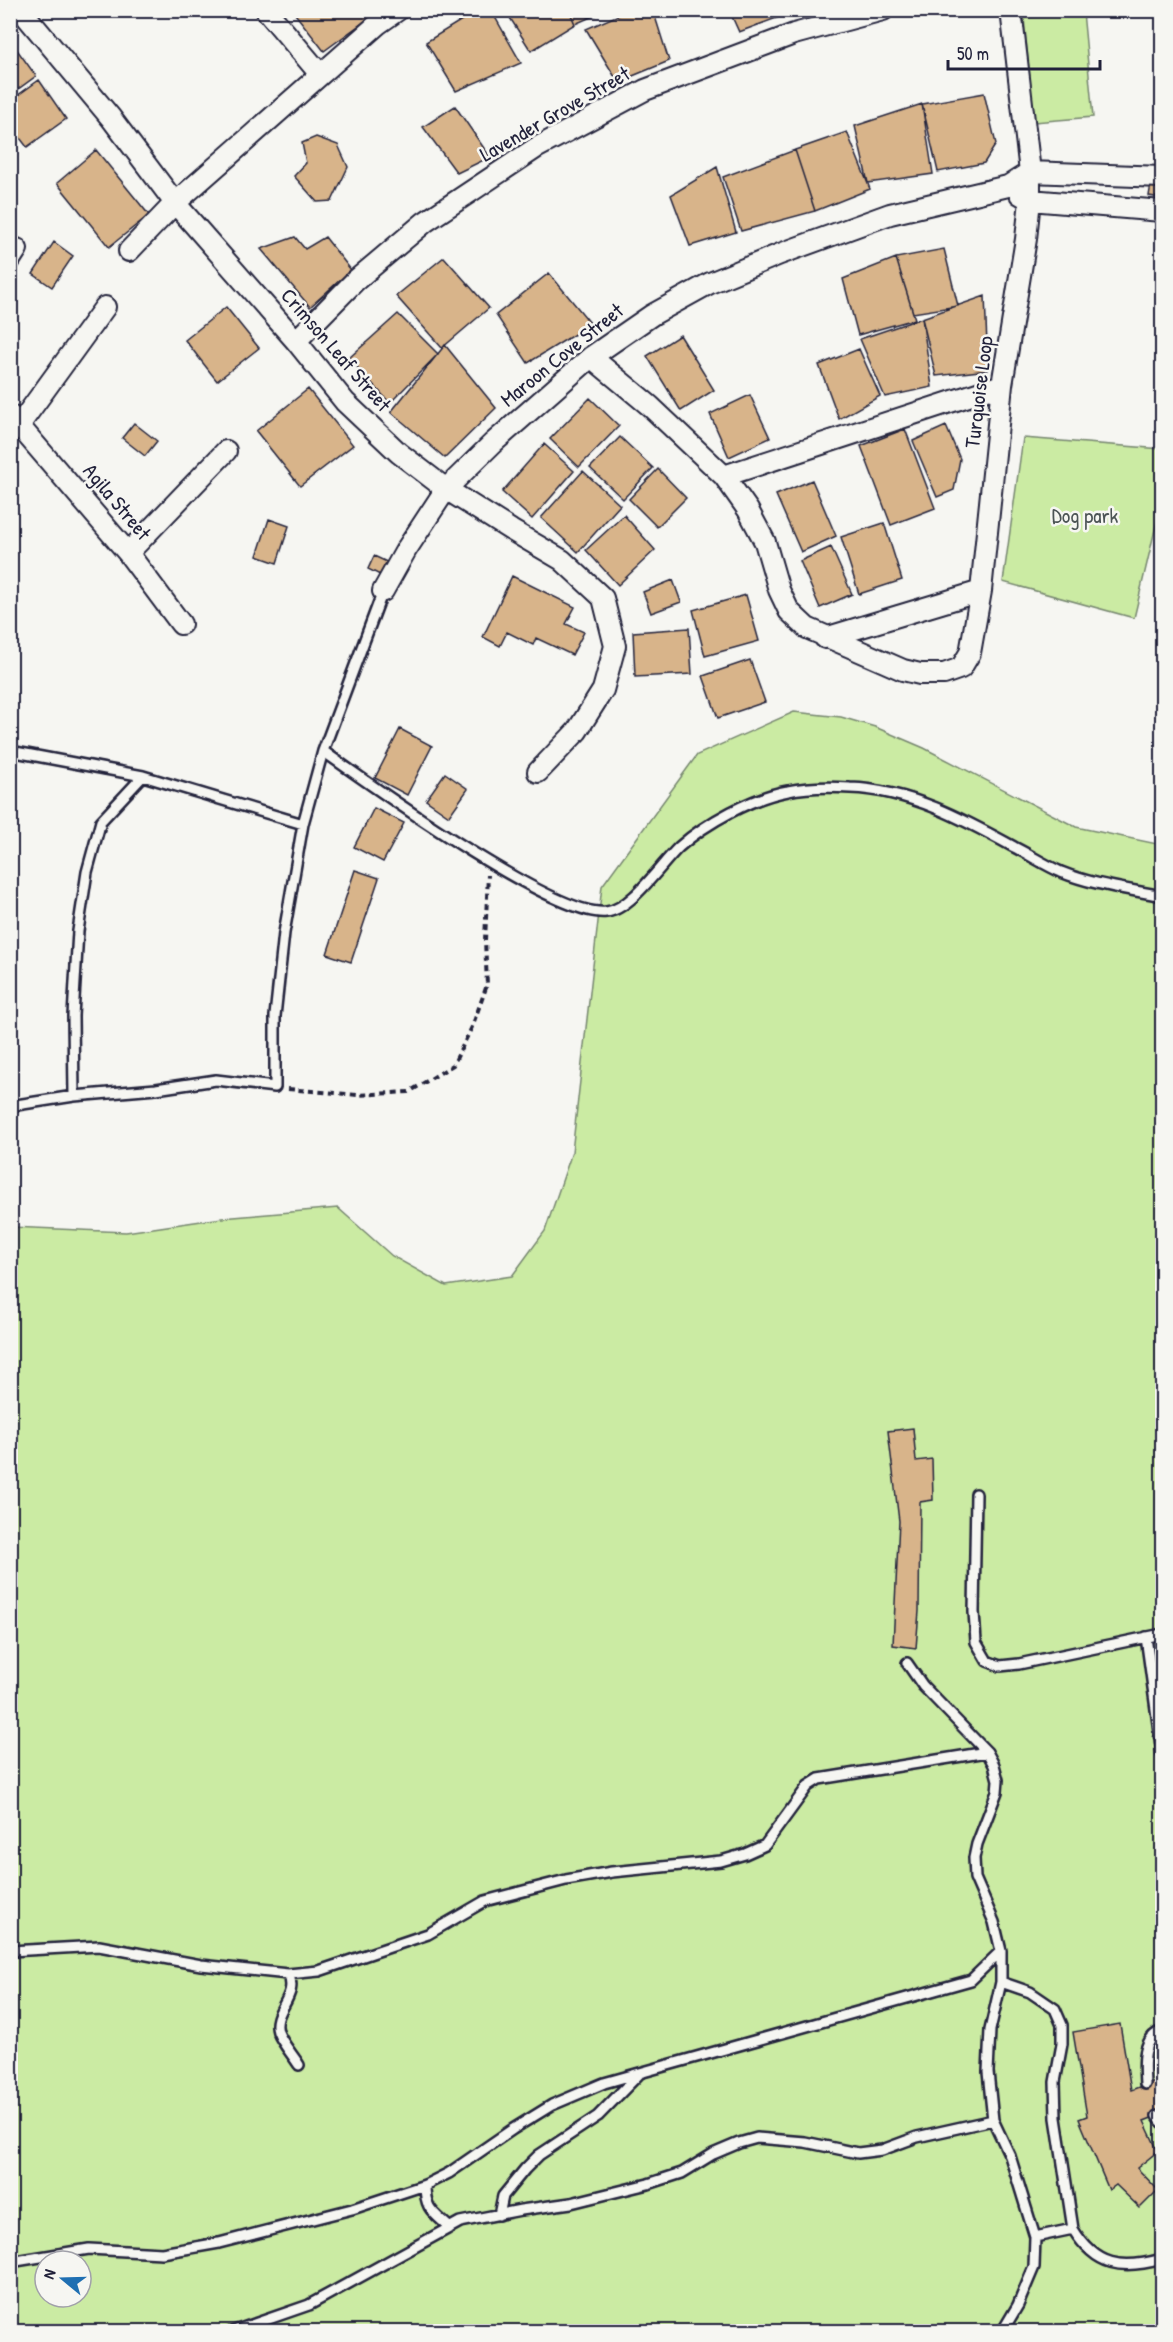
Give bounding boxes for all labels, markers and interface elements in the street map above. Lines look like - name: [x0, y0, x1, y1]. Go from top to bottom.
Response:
- scale bar: [948, 33, 1100, 71]
- text: 50 m: [957, 41, 989, 66]
- street label: Lavender Grove Street: [474, 58, 636, 168]
- street label: Crimson Leaf Street: [275, 282, 399, 418]
- street label: Maroon Cove Street: [494, 295, 630, 413]
- street label: Turquoise Loop: [957, 334, 1000, 450]
- street label: Agila Street: [77, 457, 159, 547]
- park label: Dog park: [1052, 501, 1119, 530]
- north arrow: [33, 2249, 93, 2309]
- text: N: [37, 2266, 61, 2282]

